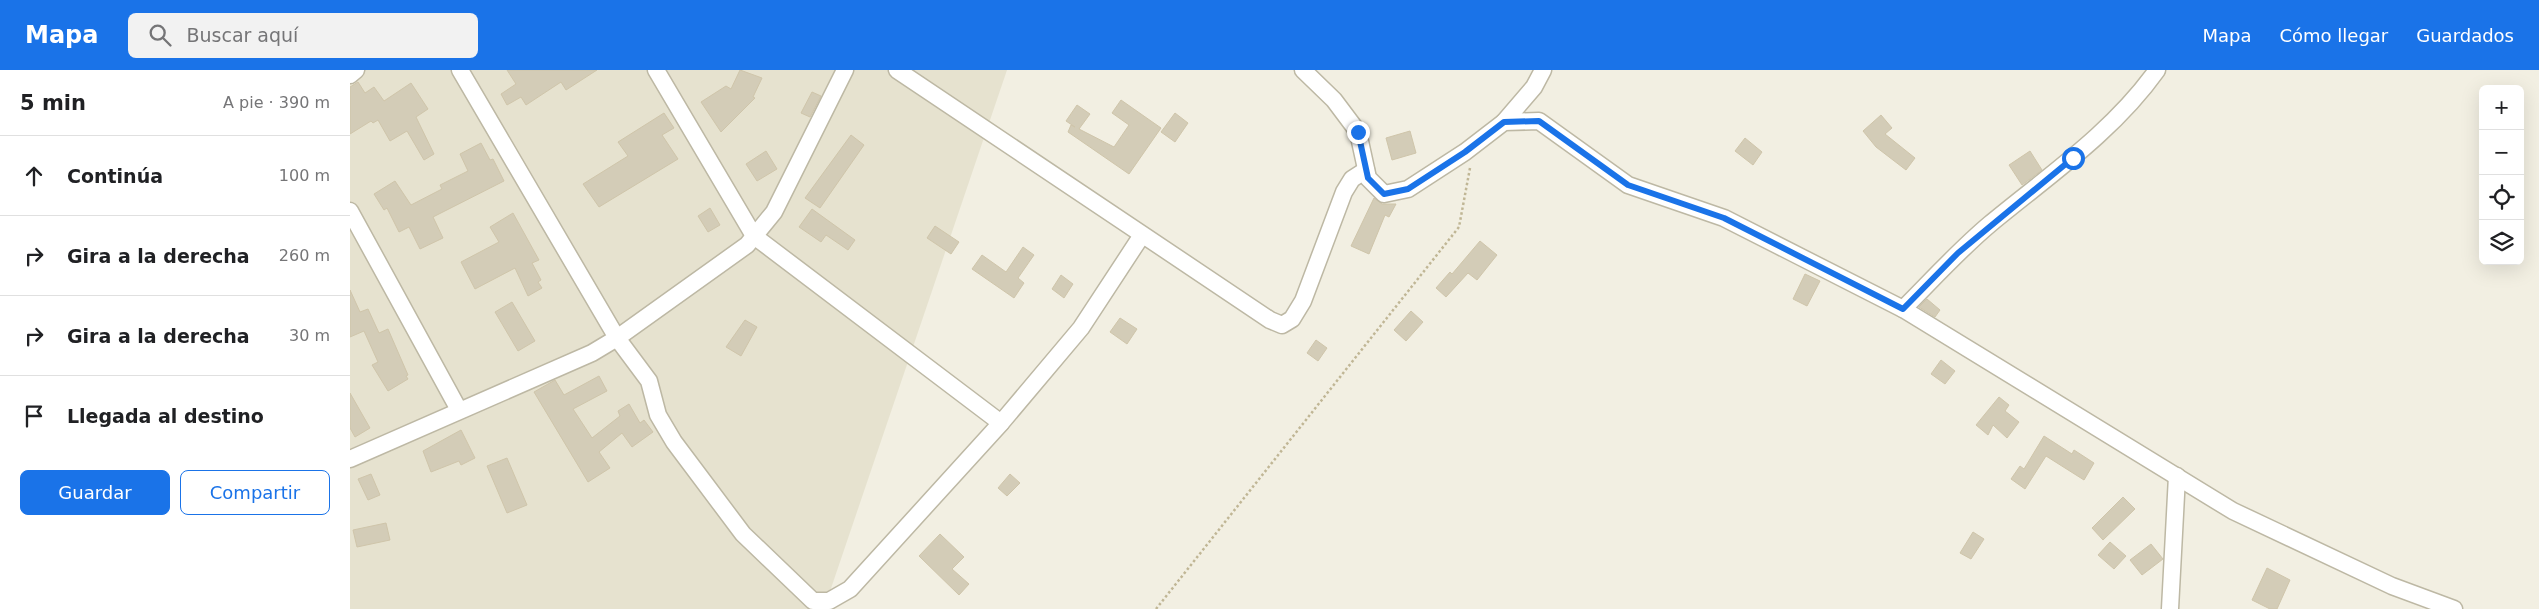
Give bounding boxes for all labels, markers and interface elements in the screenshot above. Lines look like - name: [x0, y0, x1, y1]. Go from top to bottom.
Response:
- search box: [128, 13, 478, 58]
- text: Mapa: [25, 21, 98, 49]
- icon: search: [146, 21, 174, 49]
- text: Buscar aquí: [186, 24, 298, 46]
- text: Mapa: [2202, 25, 2251, 46]
- text: Cómo llegar: [2279, 25, 2388, 46]
- text: Guardados: [2416, 25, 2514, 46]
- map controls: [2479, 85, 2524, 265]
- button: +: [2479, 85, 2524, 130]
- text: 5 min: [20, 91, 86, 115]
- text: A pie · 390 m: [223, 93, 330, 112]
- route end: [1347, 121, 1370, 144]
- button: −: [2479, 130, 2524, 175]
- route start: [2062, 147, 2085, 170]
- icon: ahead: [20, 162, 48, 190]
- text: Continúa: [67, 165, 163, 187]
- text: 100 m: [279, 166, 330, 185]
- button: locate: [2479, 175, 2524, 220]
- button: layers: [2479, 220, 2524, 265]
- icon: right: [20, 242, 48, 270]
- text: Gira a la derecha: [67, 245, 250, 267]
- text: 260 m: [279, 246, 330, 265]
- icon: right: [20, 322, 48, 350]
- text: Gira a la derecha: [67, 325, 250, 347]
- text: 30 m: [289, 326, 330, 345]
- icon: arrive: [20, 402, 48, 430]
- text: Llegada al destino: [67, 405, 264, 427]
- button: Guardar: [20, 470, 170, 515]
- button: Compartir: [180, 470, 330, 515]

